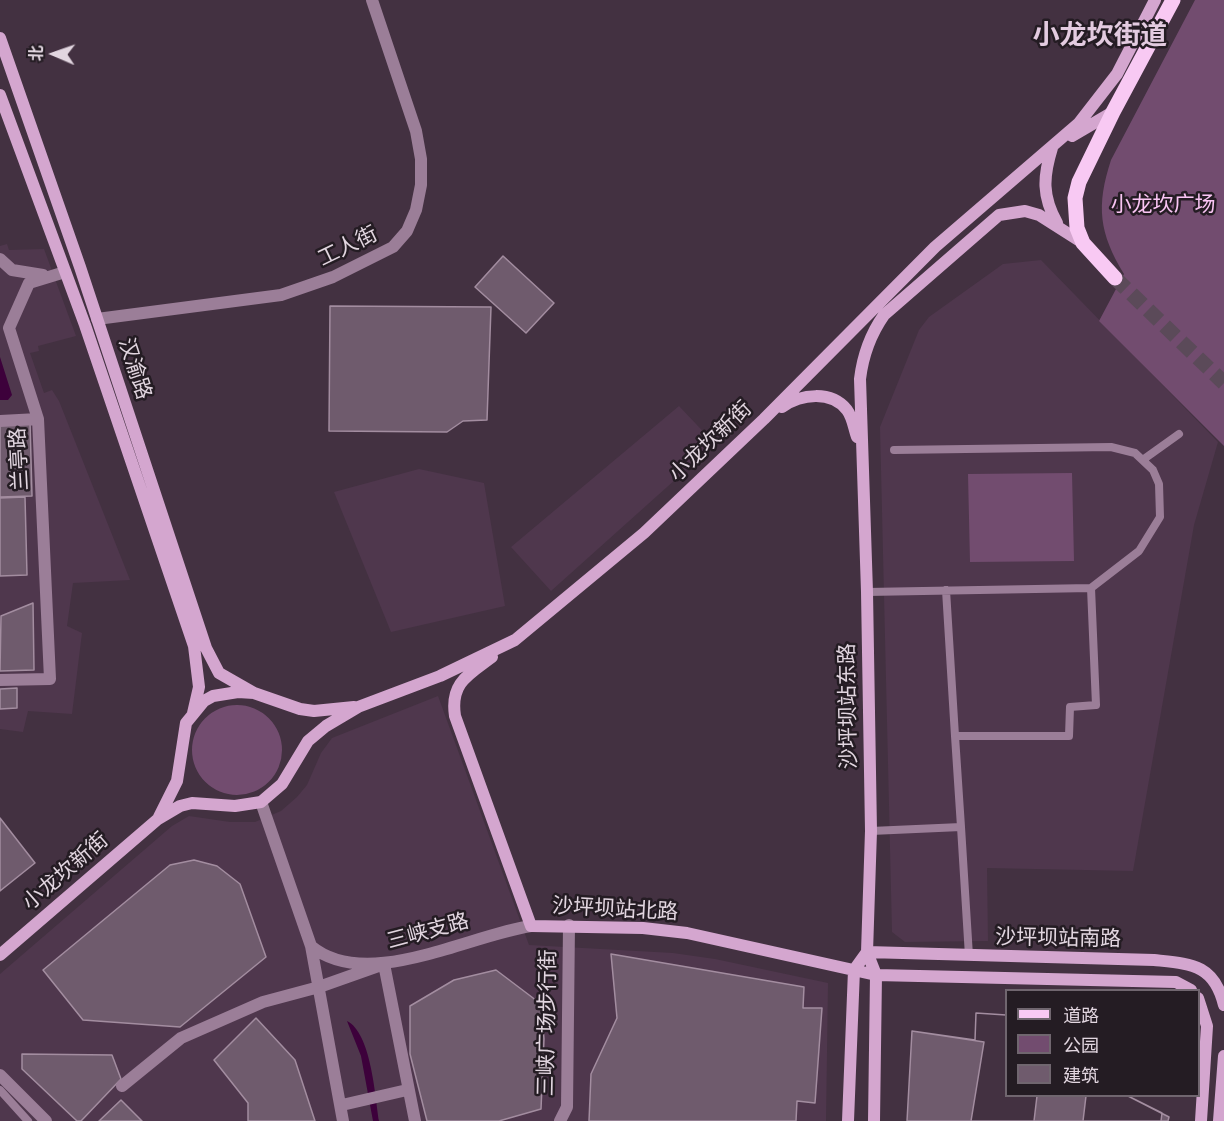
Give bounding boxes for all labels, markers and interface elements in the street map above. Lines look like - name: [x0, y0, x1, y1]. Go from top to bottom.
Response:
- district label: 小龙坎街道: [1033, 21, 1167, 53]
- north arrow: [24, 24, 84, 84]
- text: 北: [25, 45, 47, 62]
- park label: 小龙坎广场: [1111, 192, 1215, 218]
- street label: 工人街: [314, 222, 382, 272]
- street label: 汉渝路: [112, 335, 156, 403]
- street label: 小龙坎新街: [664, 396, 758, 488]
- street label: 兰亭路: [6, 427, 34, 491]
- street label: 沙坪坝站东路: [835, 643, 863, 769]
- street label: 小龙坎新街: [18, 828, 114, 916]
- street label: 沙坪坝站北路: [551, 894, 679, 926]
- street label: 三峡支路: [384, 909, 472, 955]
- street label: 沙坪坝站南路: [995, 925, 1121, 953]
- street label: 三峡广场步行街: [534, 949, 562, 1097]
- legend: [1005, 989, 1200, 1097]
- text: 道路: [1063, 1003, 1099, 1028]
- text: 公园: [1063, 1033, 1099, 1058]
- text: 建筑: [1063, 1063, 1099, 1088]

